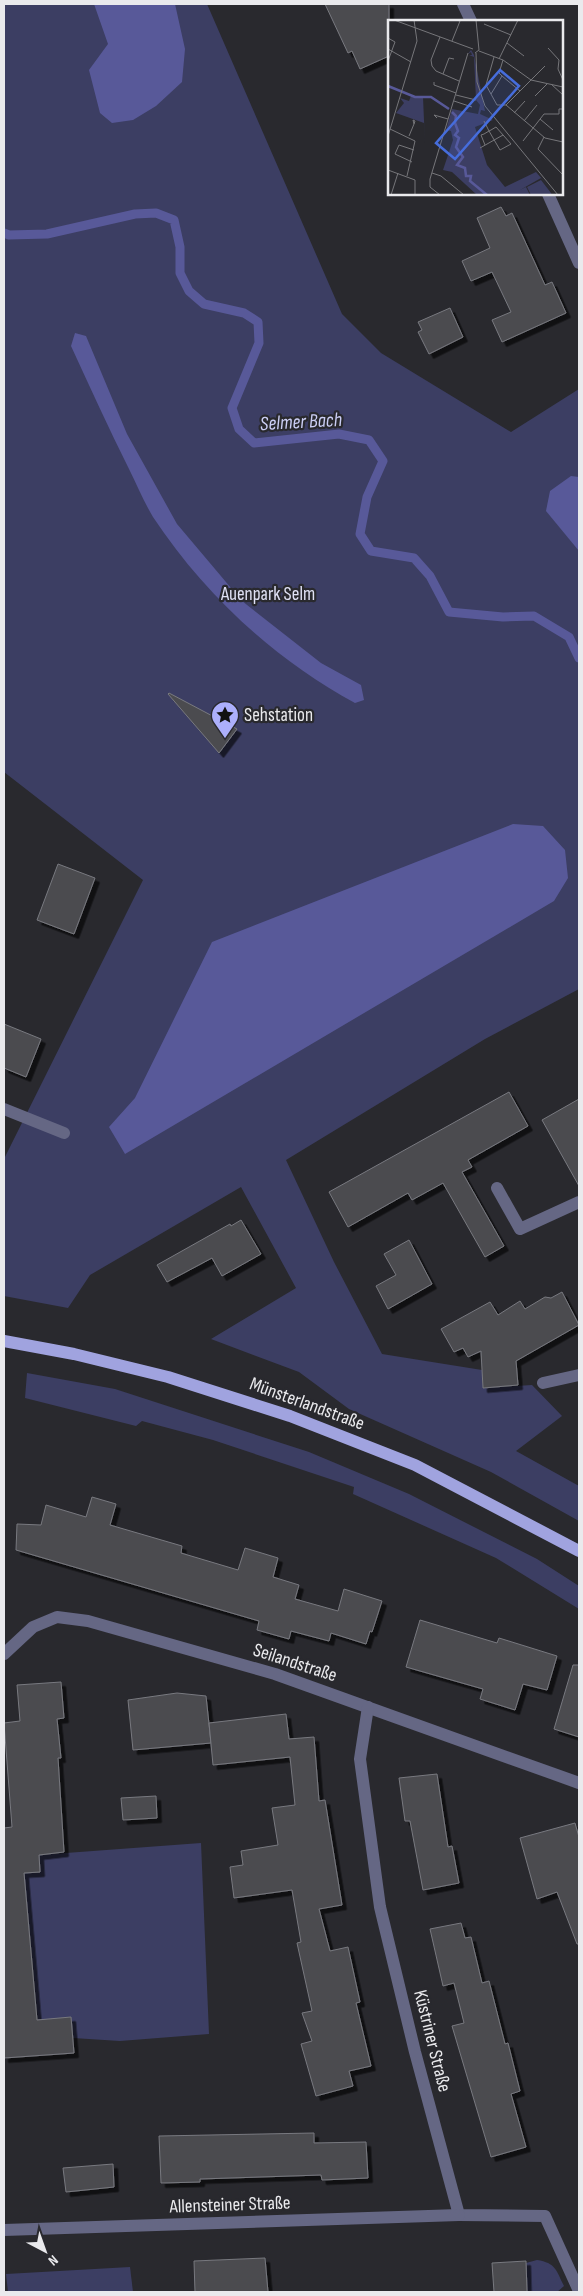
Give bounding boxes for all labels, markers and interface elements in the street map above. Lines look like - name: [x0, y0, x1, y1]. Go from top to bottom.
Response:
- inset map: [388, 20, 563, 195]
- water label: Selmer Bach: [259, 408, 343, 436]
- park label: Auenpark Selm: [220, 583, 315, 606]
- place icon: Sehstation: [210, 700, 240, 739]
- place label: Sehstation: [244, 704, 313, 727]
- street label: Münsterlandstraße: [246, 1373, 368, 1435]
- street label: Seilandstraße: [250, 1639, 340, 1687]
- street label: Küstriner Straße: [408, 1988, 456, 2094]
- street label: Allensteiner Straße: [168, 2191, 291, 2219]
- north arrow: [20, 2226, 70, 2276]
- text: N: [45, 2252, 62, 2269]

